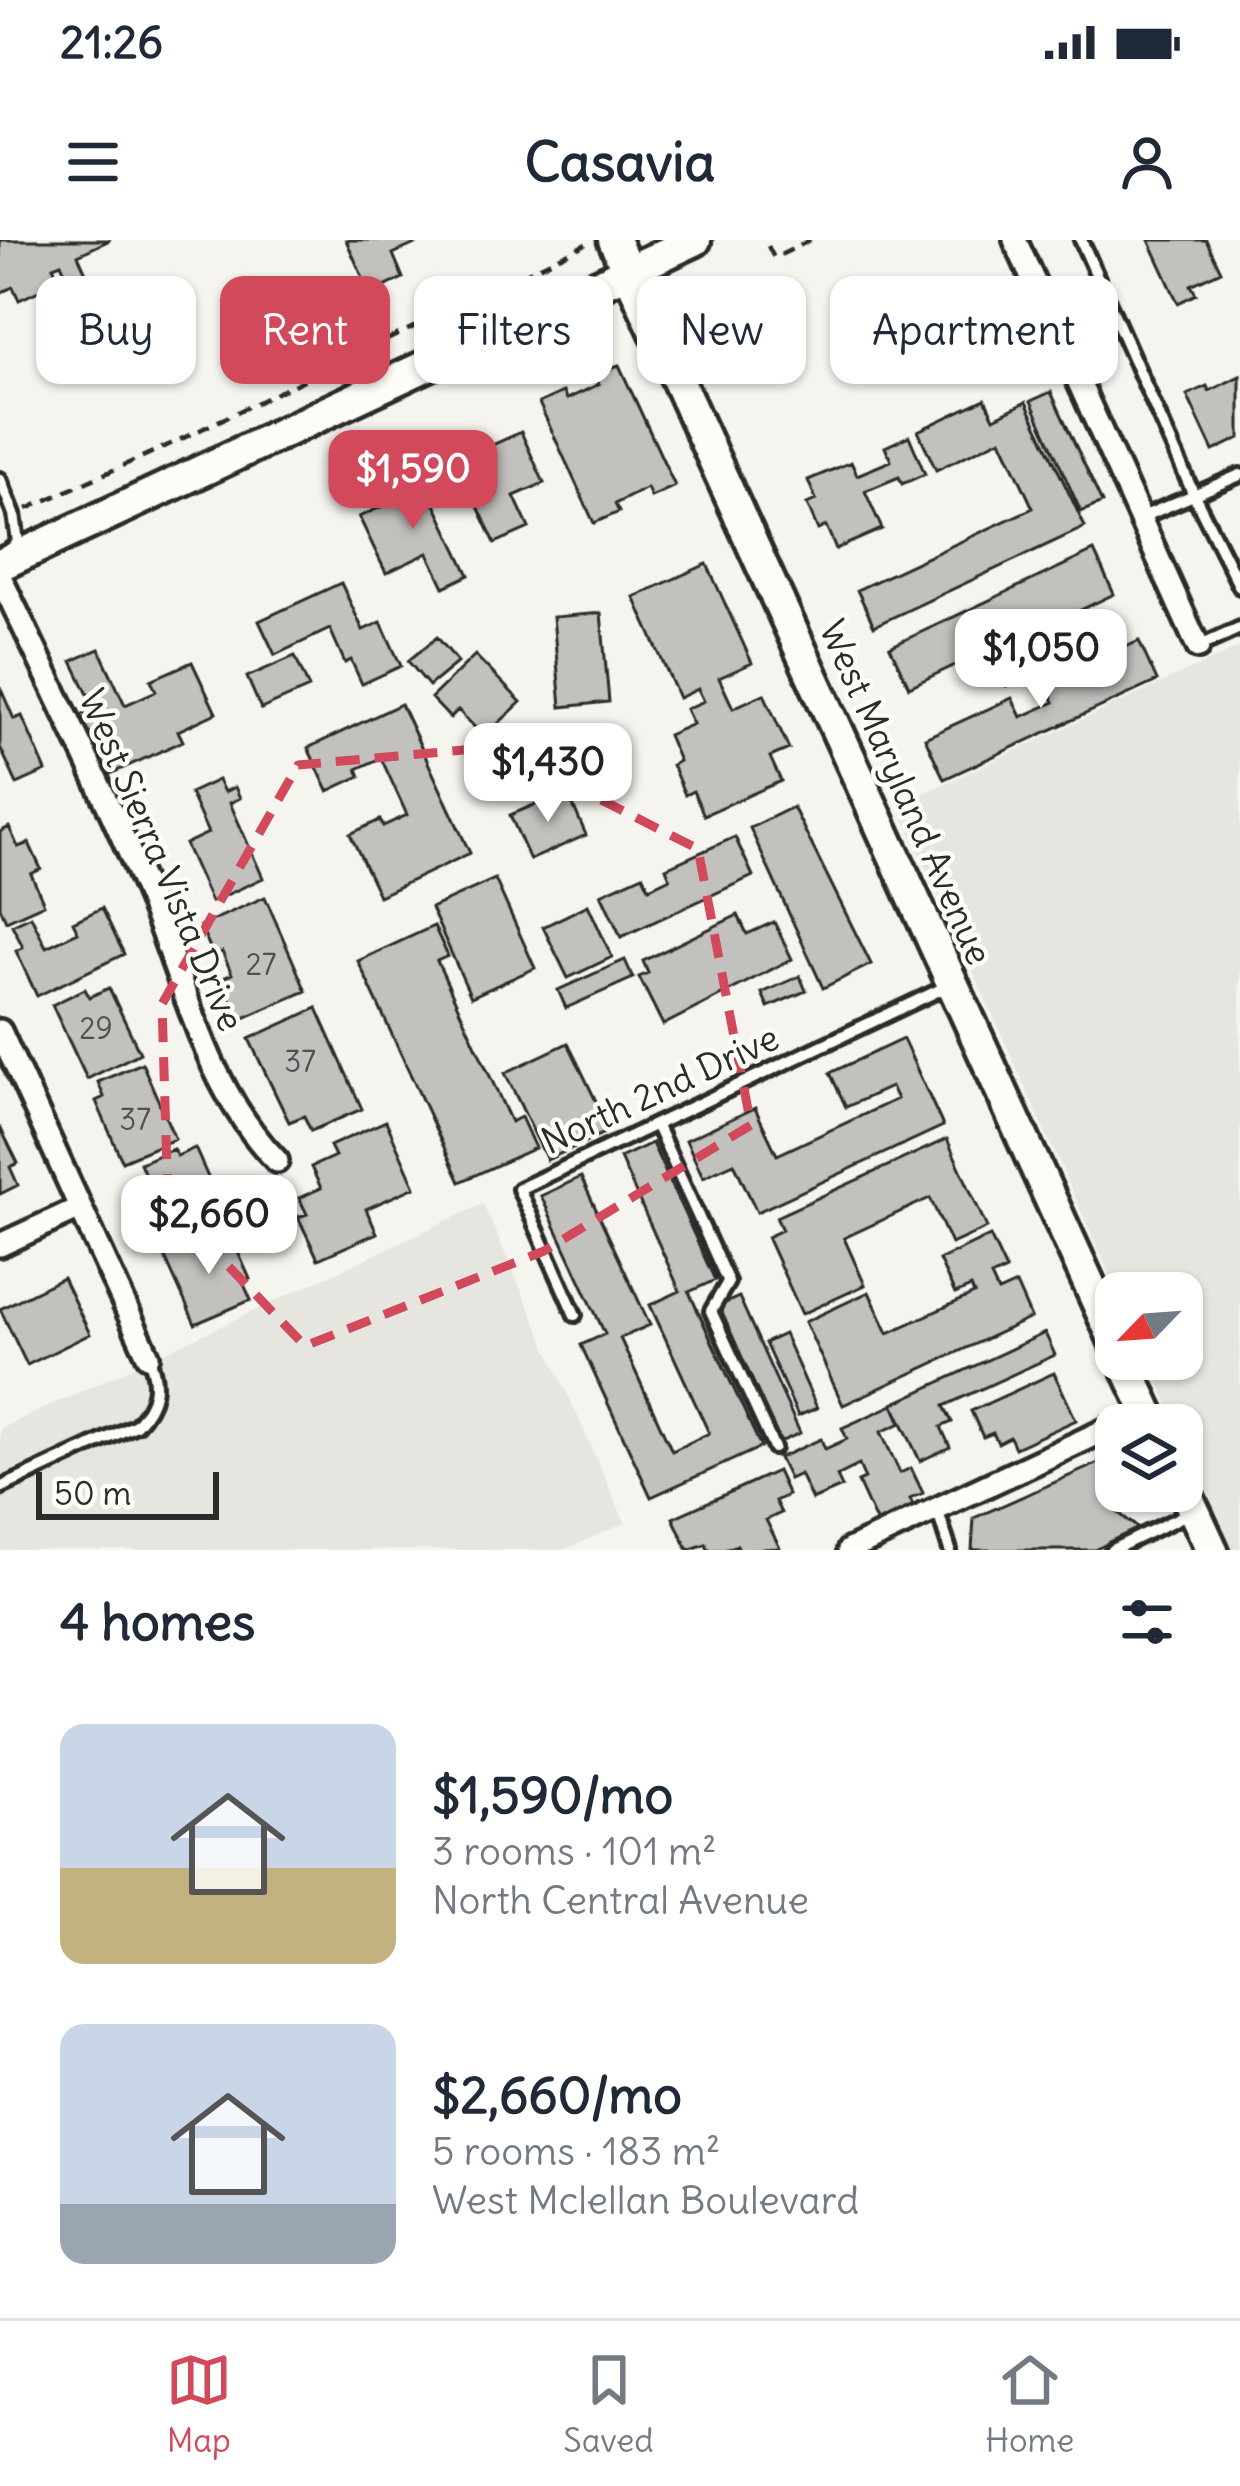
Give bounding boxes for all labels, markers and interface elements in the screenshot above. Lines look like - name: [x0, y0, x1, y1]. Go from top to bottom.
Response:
- text: 21:26: [60, 14, 163, 70]
- text: Casavia: [525, 128, 715, 196]
- icon: menu: [60, 129, 126, 195]
- icon: person: [1114, 129, 1180, 195]
- chip: Buy: [36, 276, 196, 384]
- chip: Rent: [220, 276, 390, 384]
- chip: Filters: [414, 276, 613, 384]
- chip: New: [637, 276, 806, 384]
- chip: Apartment: [830, 276, 1118, 384]
- pin: $1,590: [315, 430, 511, 532]
- text: $1,590: [355, 444, 471, 493]
- pin: $1,050: [943, 609, 1139, 711]
- street label: West Maryland Avenue: [809, 613, 1002, 971]
- text: $1,050: [982, 623, 1100, 672]
- street label: West Sierra Vista Drive: [69, 683, 254, 1038]
- pin: $1,430: [450, 723, 646, 825]
- text: $1,430: [491, 737, 605, 786]
- house number: 27: [245, 945, 277, 983]
- house number: 29: [79, 1009, 113, 1047]
- street label: North 2nd Drive: [535, 1015, 786, 1164]
- house number: 37: [284, 1042, 316, 1080]
- house number: 37: [119, 1100, 151, 1138]
- pin: $2,660: [111, 1175, 307, 1277]
- text: $2,660: [148, 1189, 270, 1238]
- north arrow: [1095, 1272, 1203, 1380]
- map controls: [1095, 1272, 1203, 1512]
- button: layers: [1095, 1404, 1203, 1512]
- scale bar: [36, 1466, 219, 1519]
- text: 50 m: [54, 1472, 131, 1514]
- icon: filters: [1114, 1589, 1180, 1655]
- text: 4 homes: [60, 1590, 255, 1654]
- text: $1,590/mo: [432, 1763, 673, 1827]
- icon: home: [156, 1772, 300, 1916]
- text: 3 rooms · 101 m²: [432, 1827, 717, 1876]
- text: North Central Avenue: [432, 1876, 809, 1925]
- text: $2,660/mo: [432, 2063, 682, 2127]
- icon: home: [156, 2072, 300, 2216]
- text: 5 rooms · 183 m²: [432, 2127, 720, 2176]
- text: West Mclellan Boulevard: [432, 2176, 859, 2225]
- tab: Map: [166, 2347, 232, 2461]
- tab: Saved: [563, 2347, 654, 2461]
- tab: Home: [985, 2347, 1074, 2461]

